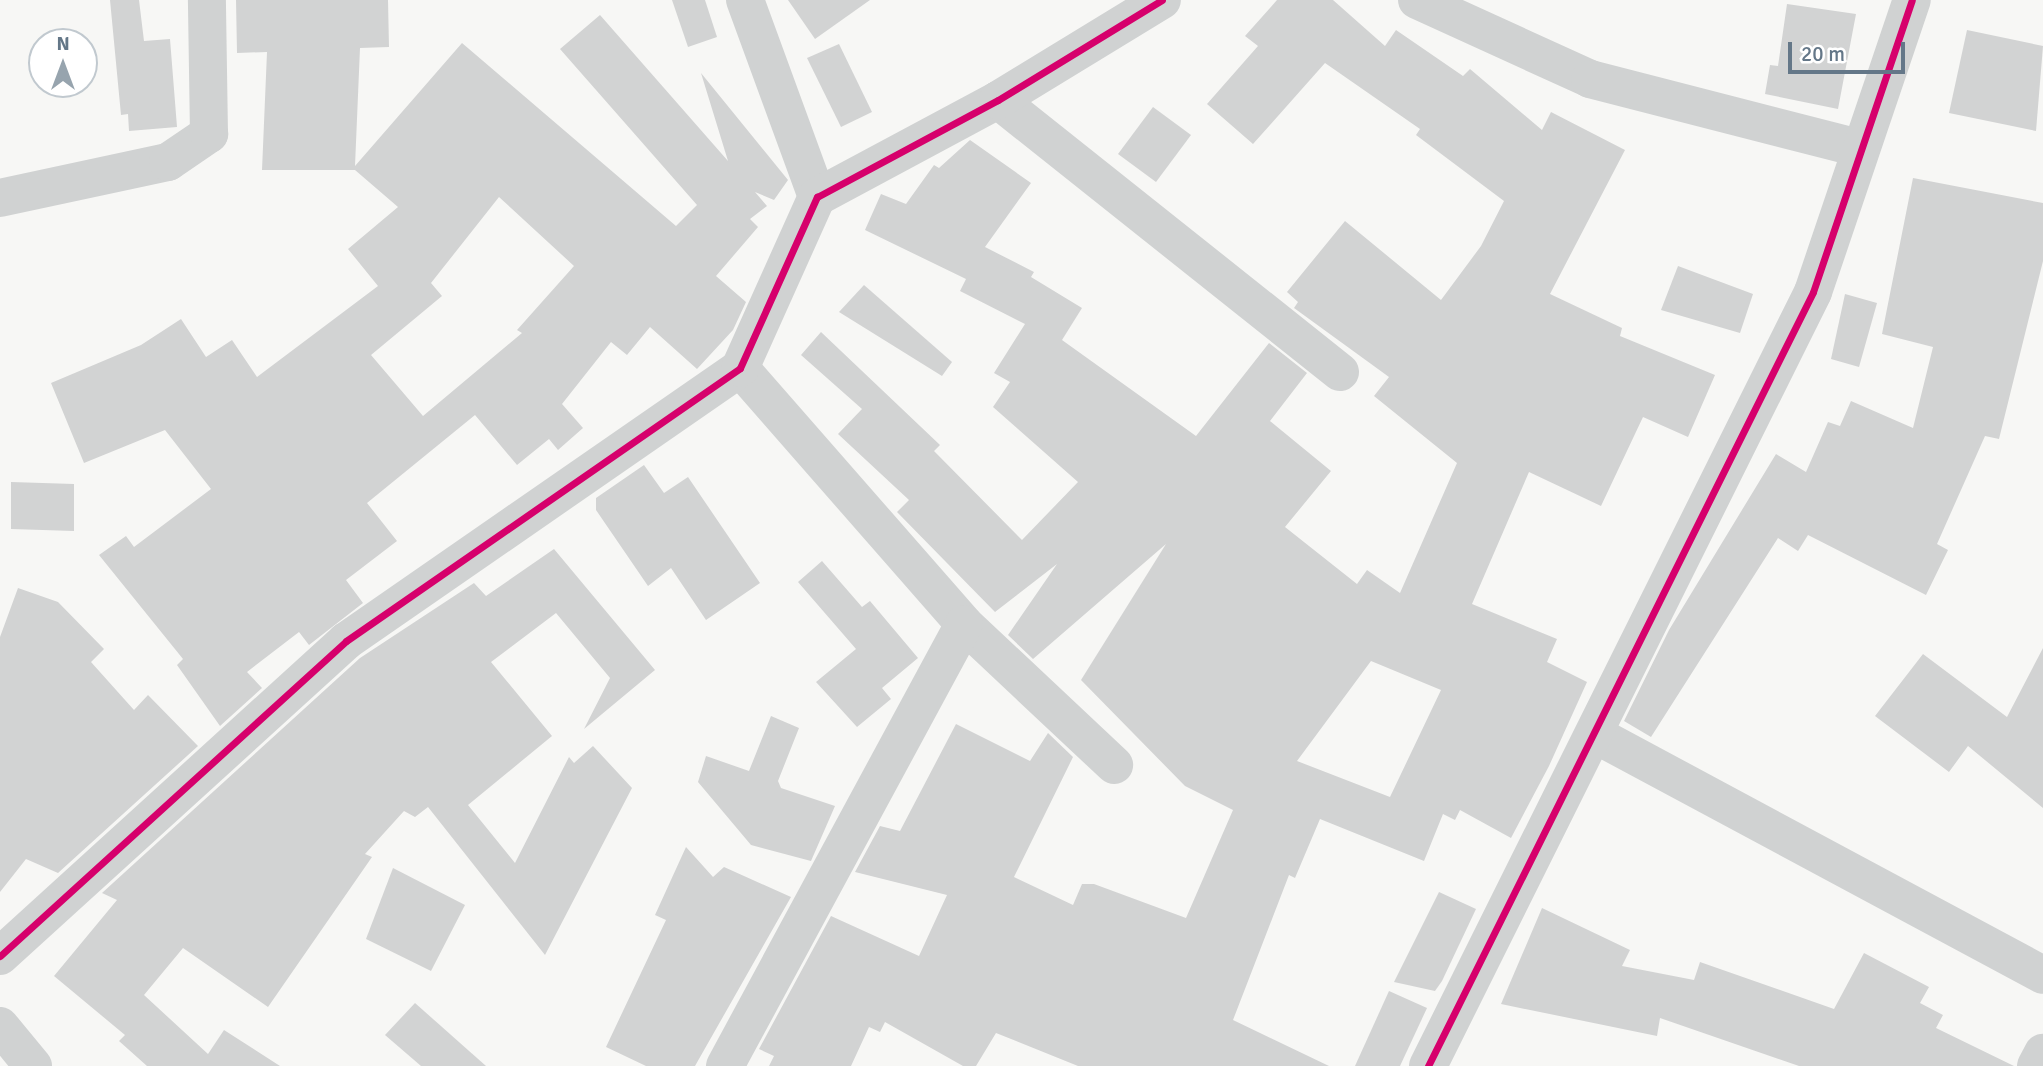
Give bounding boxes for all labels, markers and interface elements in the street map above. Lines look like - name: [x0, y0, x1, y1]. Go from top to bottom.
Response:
- north arrow: [28, 28, 98, 98]
- scale bar: [1791, 28, 1908, 72]
- text: N: [56, 32, 70, 56]
- text: 20 m: [1801, 41, 1845, 67]

